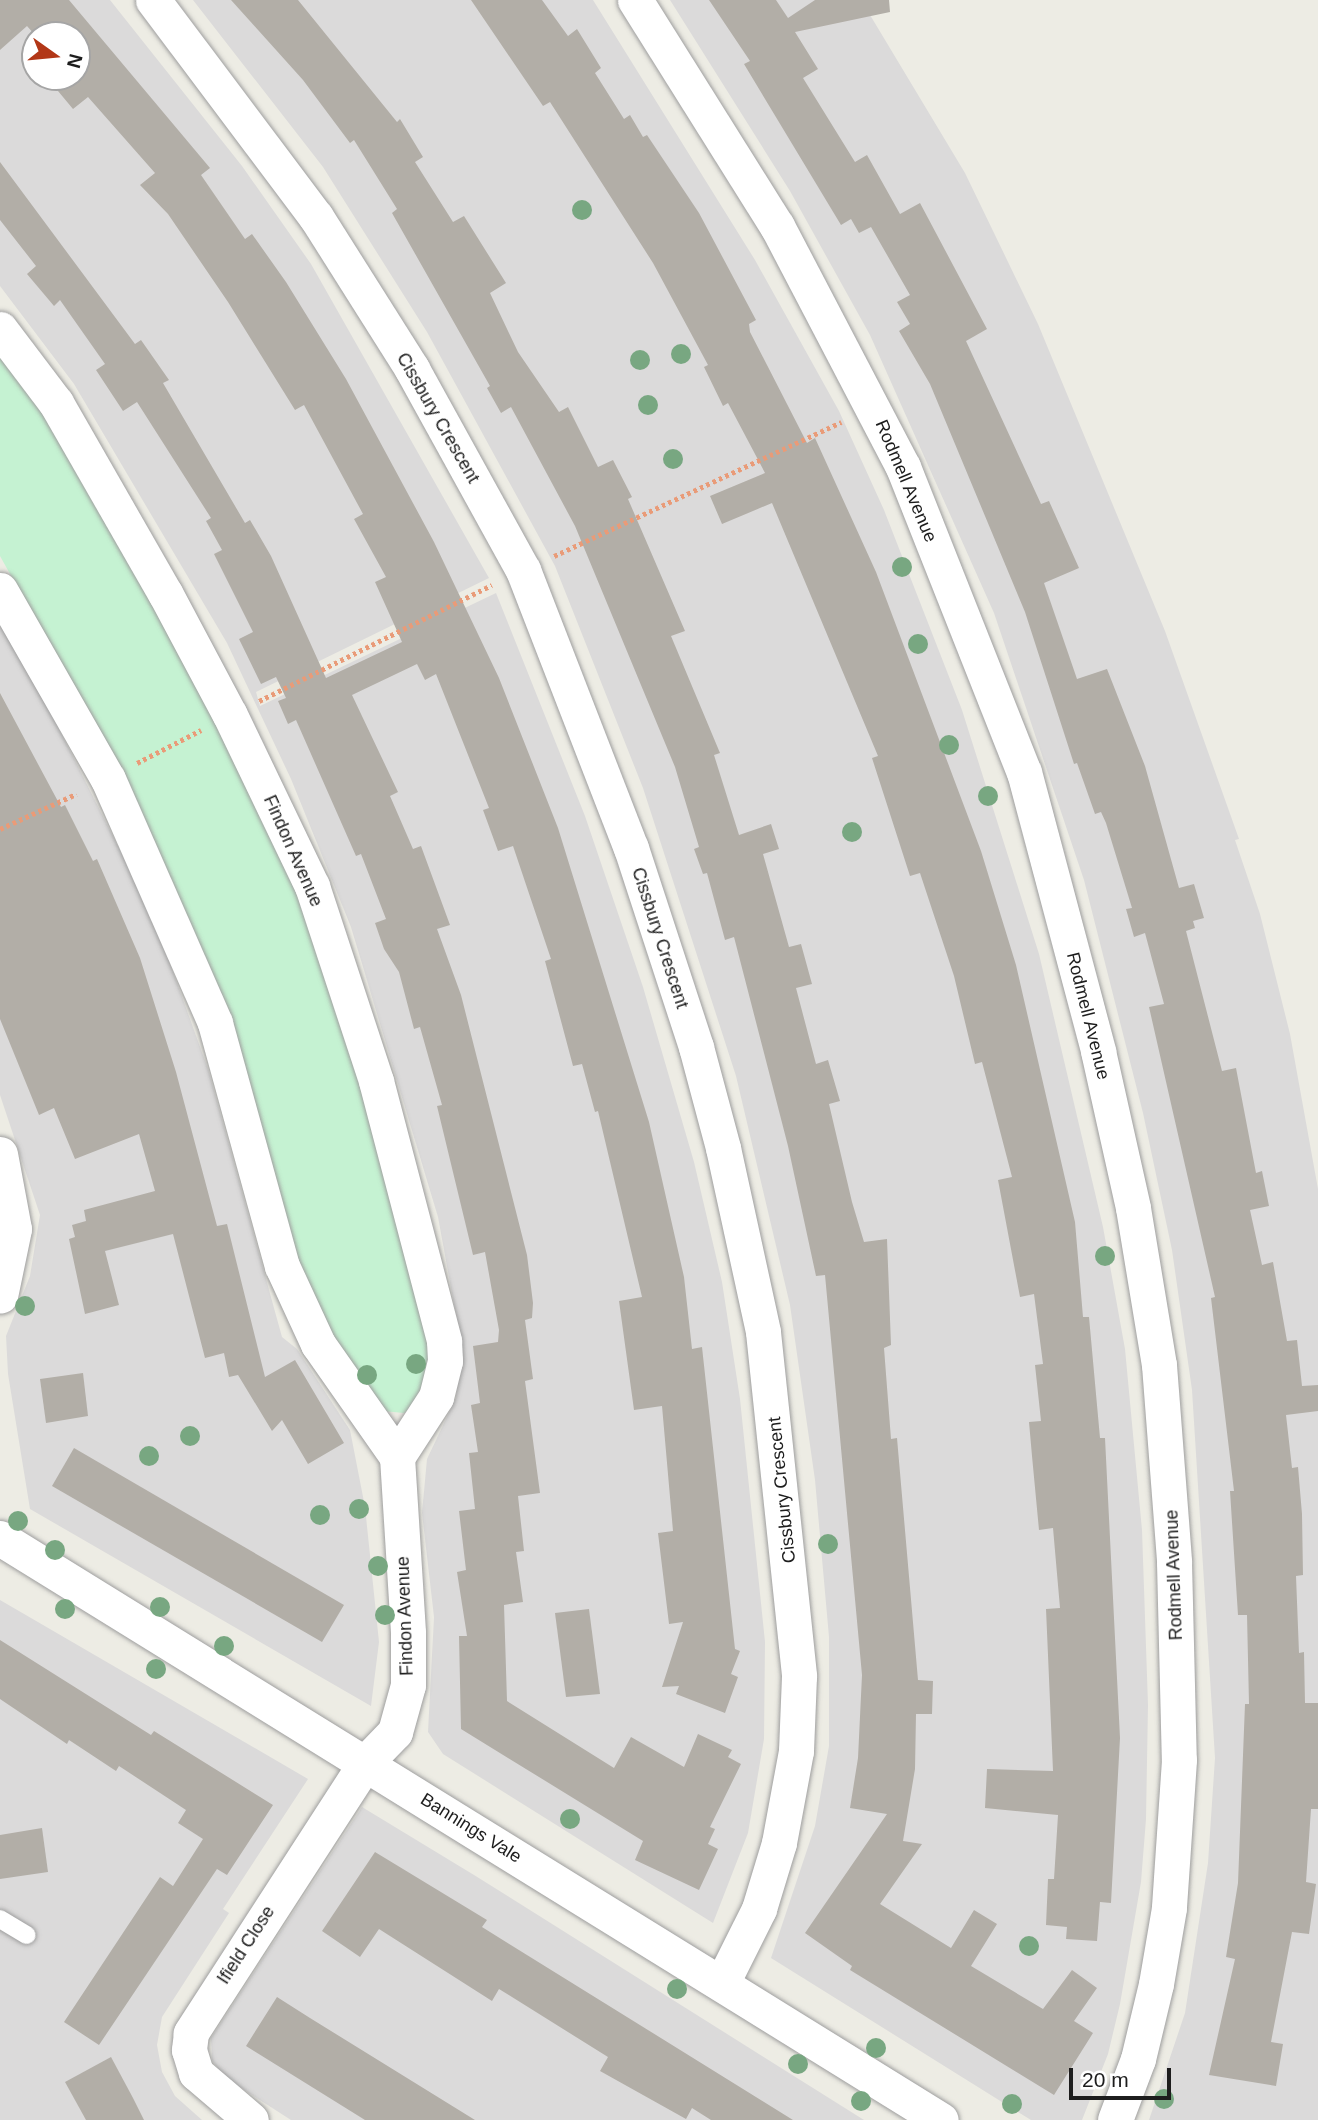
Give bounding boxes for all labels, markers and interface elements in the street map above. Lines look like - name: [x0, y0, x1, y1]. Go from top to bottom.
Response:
- north arrow: [21, 21, 91, 91]
- text: N: [63, 52, 87, 70]
- street label: Cissbury Crescent: [392, 349, 484, 487]
- street label: Rodmell Avenue: [870, 416, 942, 546]
- street label: Findon Avenue: [259, 791, 327, 911]
- street label: Cissbury Crescent: [627, 865, 693, 1011]
- street label: Rodmell Avenue: [1062, 949, 1114, 1083]
- street label: Cissbury Crescent: [764, 1416, 800, 1564]
- street label: Rodmell Avenue: [1161, 1509, 1187, 1641]
- street label: Findon Avenue: [392, 1555, 418, 1677]
- street label: Bannings Vale: [417, 1788, 525, 1868]
- street label: Ifield Close: [213, 1902, 279, 1988]
- scale bar: [1073, 2054, 1174, 2098]
- text: 20 m: [1082, 2068, 1129, 2091]

